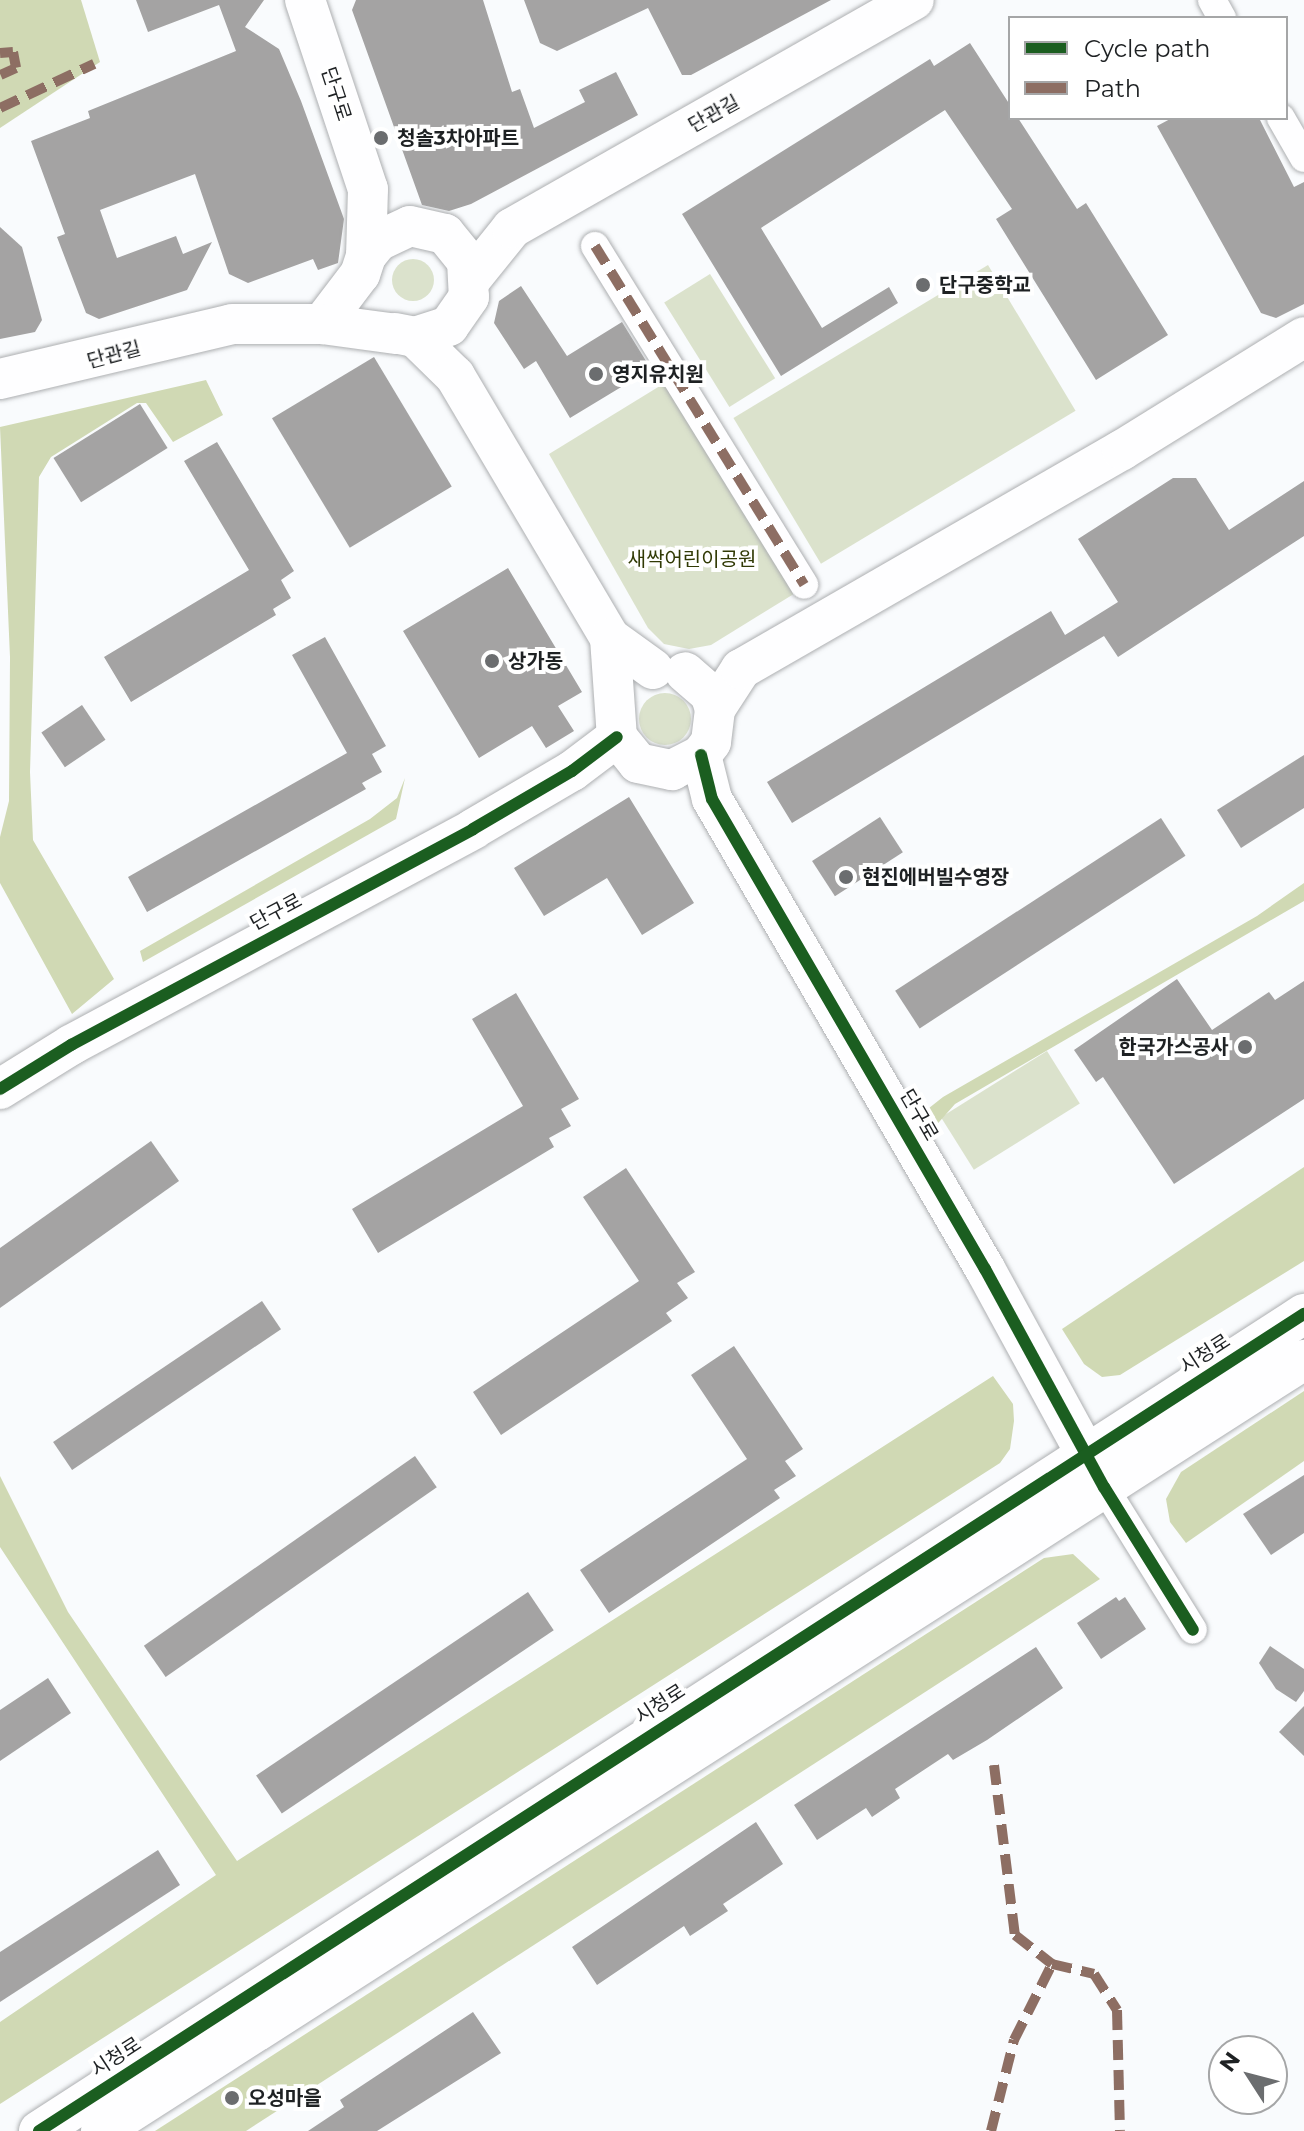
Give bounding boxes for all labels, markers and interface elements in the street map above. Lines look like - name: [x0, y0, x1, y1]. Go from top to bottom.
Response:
- legend: [1008, 16, 1288, 120]
- text: Cycle path: [1084, 34, 1211, 63]
- street label: 단구로: [316, 64, 356, 124]
- text: Path: [1084, 74, 1141, 103]
- street label: 단관길: [684, 90, 744, 138]
- place label: 청솔3차아파트: [397, 126, 519, 150]
- marker: 청솔3차아파트: [372, 129, 390, 147]
- place label: 단구중학교: [939, 273, 1031, 297]
- marker: 단구중학교: [914, 276, 932, 294]
- street label: 단관길: [84, 336, 144, 374]
- place label: 영지유치원: [612, 362, 704, 386]
- marker: 영지유치원: [587, 365, 605, 383]
- park label: 새싹어린이공원: [628, 547, 756, 571]
- place label: 상가동: [508, 649, 563, 673]
- marker: 상가동: [483, 652, 501, 670]
- place label: 현진에버빌수영장: [862, 865, 1009, 889]
- marker: 현진에버빌수영장: [837, 868, 855, 886]
- street label: 단구로: [246, 888, 306, 936]
- place label: 한국가스공사: [1119, 1035, 1229, 1059]
- marker: 한국가스공사: [1236, 1038, 1254, 1056]
- street label: 단구로: [895, 1085, 943, 1145]
- street label: 시청로: [1175, 1329, 1235, 1379]
- street label: 시청로: [630, 1679, 690, 1729]
- street label: 시청로: [86, 2032, 146, 2082]
- north arrow: [1208, 2035, 1288, 2115]
- text: N: [1214, 2047, 1246, 2077]
- place label: 오성마을: [248, 2086, 322, 2110]
- marker: 오성마을: [223, 2089, 241, 2107]

